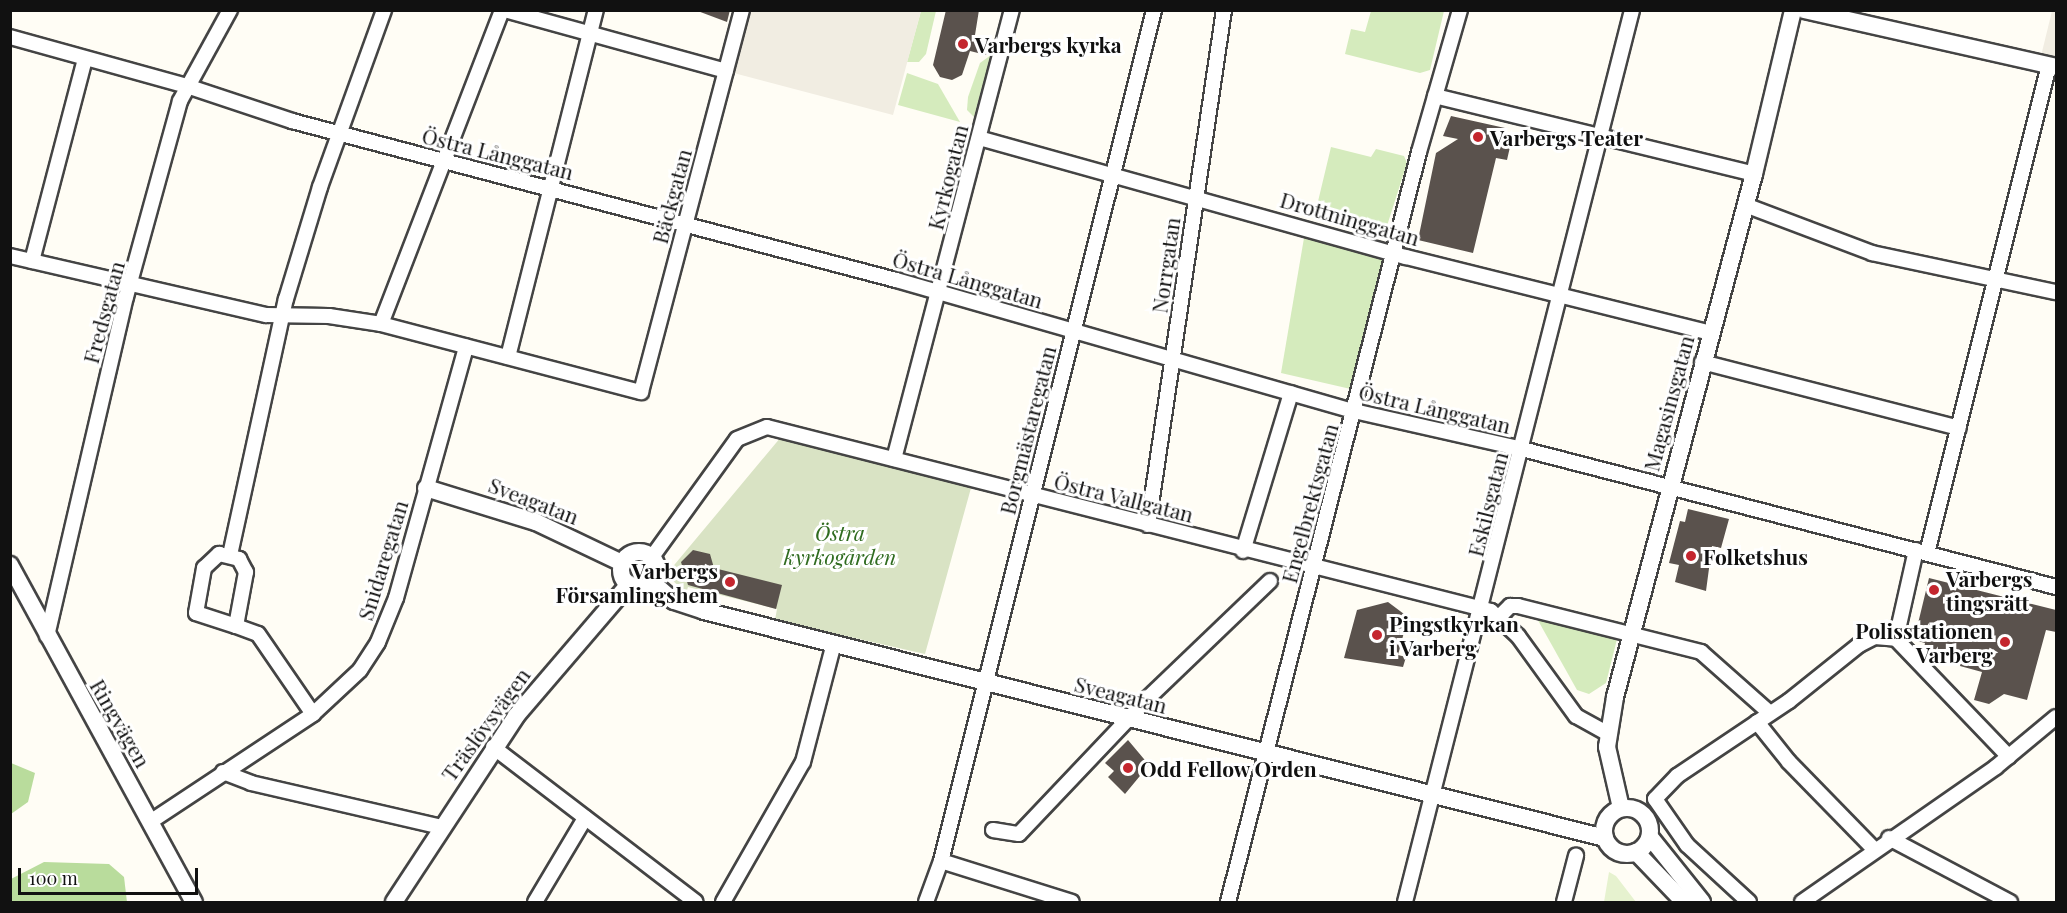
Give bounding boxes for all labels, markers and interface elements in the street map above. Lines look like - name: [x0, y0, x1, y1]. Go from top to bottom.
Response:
- place label: Varbergs kyrka: [975, 31, 1122, 57]
- marker: Varbergs kyrka: [956, 37, 970, 51]
- street label: Östra Långgatan: [420, 122, 576, 184]
- street label: Kyrkogatan: [922, 122, 972, 232]
- place label: Varbergs Teater: [1490, 124, 1644, 150]
- marker: Varbergs Teater: [1471, 130, 1485, 144]
- street label: Bäckgatan: [646, 146, 696, 246]
- street label: Drottninggatan: [1278, 186, 1422, 250]
- street label: Norrgatan: [1146, 216, 1184, 314]
- street label: Östra Långgatan: [890, 245, 1046, 313]
- street label: Fredsgatan: [77, 258, 129, 366]
- street label: Magasinsgatan: [1638, 333, 1698, 473]
- street label: Borgmästaregatan: [994, 343, 1060, 517]
- street label: Östra Långgatan: [1356, 378, 1514, 438]
- street label: Engelbrektsgatan: [1276, 420, 1342, 586]
- street label: Eskilsgatan: [1462, 449, 1512, 559]
- street label: Östra Vallgatan: [1051, 467, 1197, 527]
- street label: Sveagatan: [485, 471, 583, 529]
- street label: Snidaregatan: [352, 497, 412, 623]
- park label: Östra kyrkogården: [784, 519, 896, 569]
- place label: Folketshus: [1703, 543, 1808, 569]
- marker: Folketshus: [1684, 549, 1698, 563]
- place label: Varbergs Församlingshem: [556, 557, 718, 607]
- place label: Varbergs tingsrätt: [1946, 565, 2032, 615]
- marker: Varbergs Församlingshem: [723, 575, 737, 589]
- marker: Varbergs tingsrätt: [1927, 583, 1941, 597]
- place label: Pingstkyrkan i Varberg: [1389, 610, 1519, 660]
- place label: Polisstationen Varberg: [1855, 617, 1993, 667]
- marker: Pingstkyrkan i Varberg: [1370, 628, 1384, 642]
- marker: Polisstationen Varberg: [1998, 635, 2012, 649]
- street label: Träslövsvägen: [436, 663, 534, 785]
- street label: Sveagatan: [1072, 670, 1170, 718]
- street label: Ringvägen: [86, 674, 156, 772]
- place label: Odd Fellow Orden: [1140, 755, 1317, 781]
- marker: Odd Fellow Orden: [1121, 761, 1135, 775]
- scale bar: [21, 856, 201, 894]
- text: 100 m: [29, 866, 78, 890]

